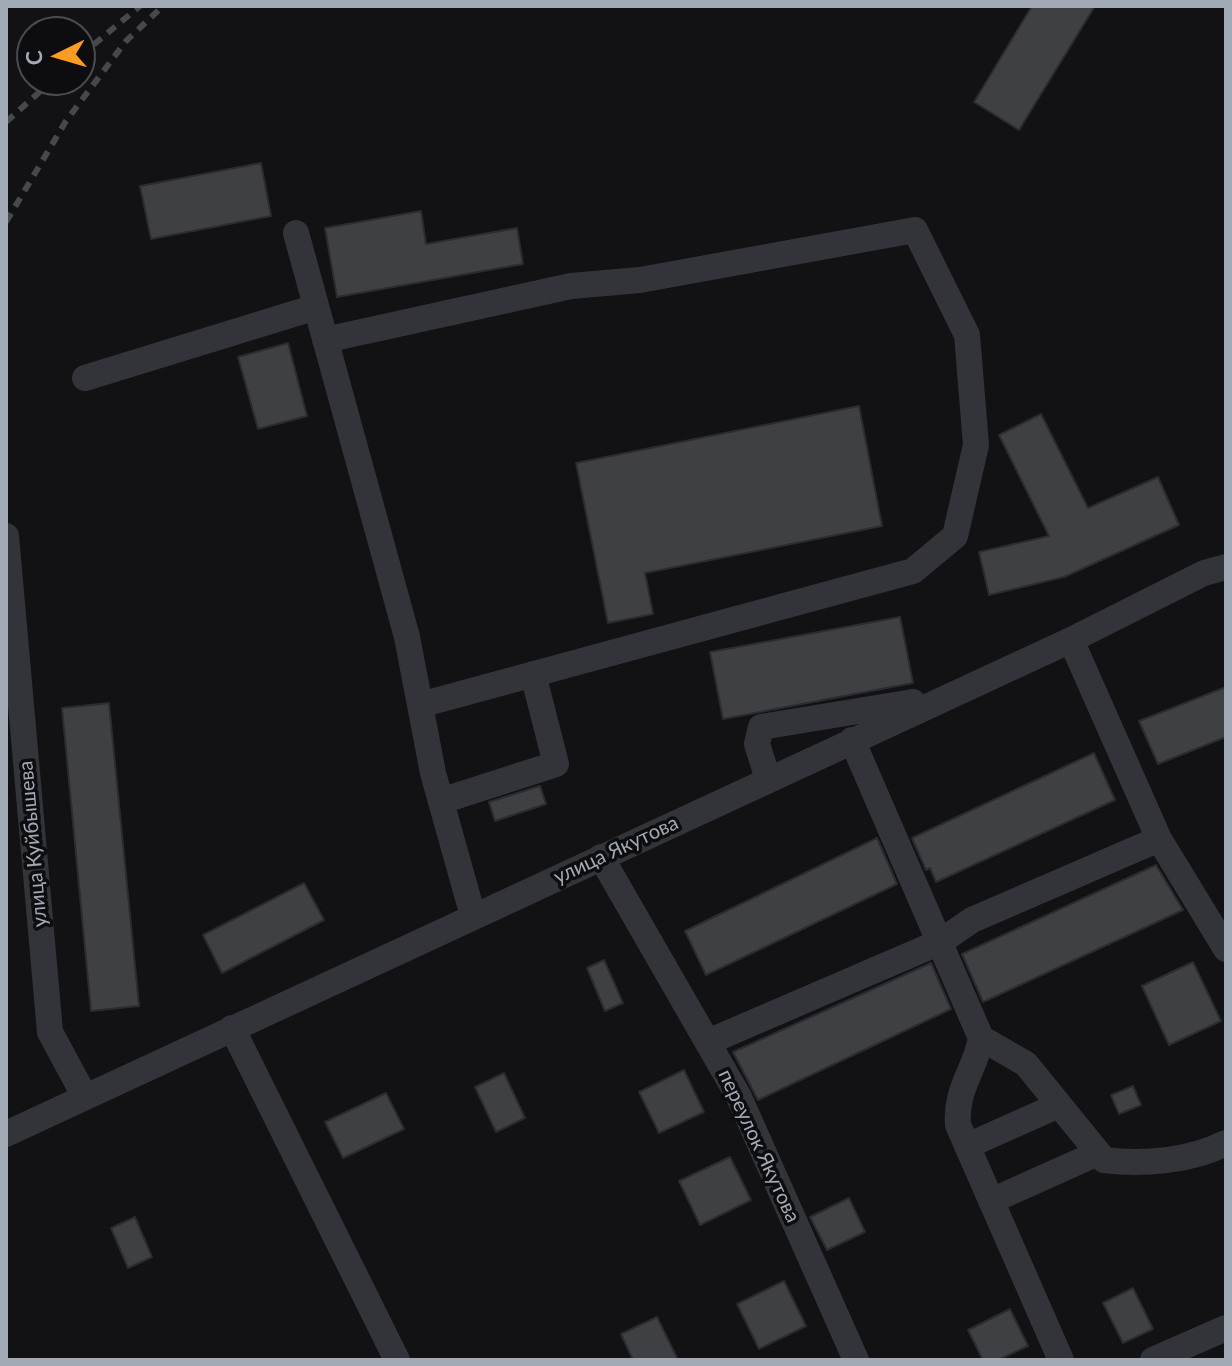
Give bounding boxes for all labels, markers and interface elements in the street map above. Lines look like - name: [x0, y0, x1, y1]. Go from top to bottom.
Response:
- north arrow: [16, 16, 96, 96]
- text: С: [20, 50, 48, 66]
- street label: улица Куйбышева: [14, 760, 52, 928]
- street label: улица Якутова: [550, 811, 682, 889]
- street label: переулок Якутова: [713, 1066, 805, 1226]

